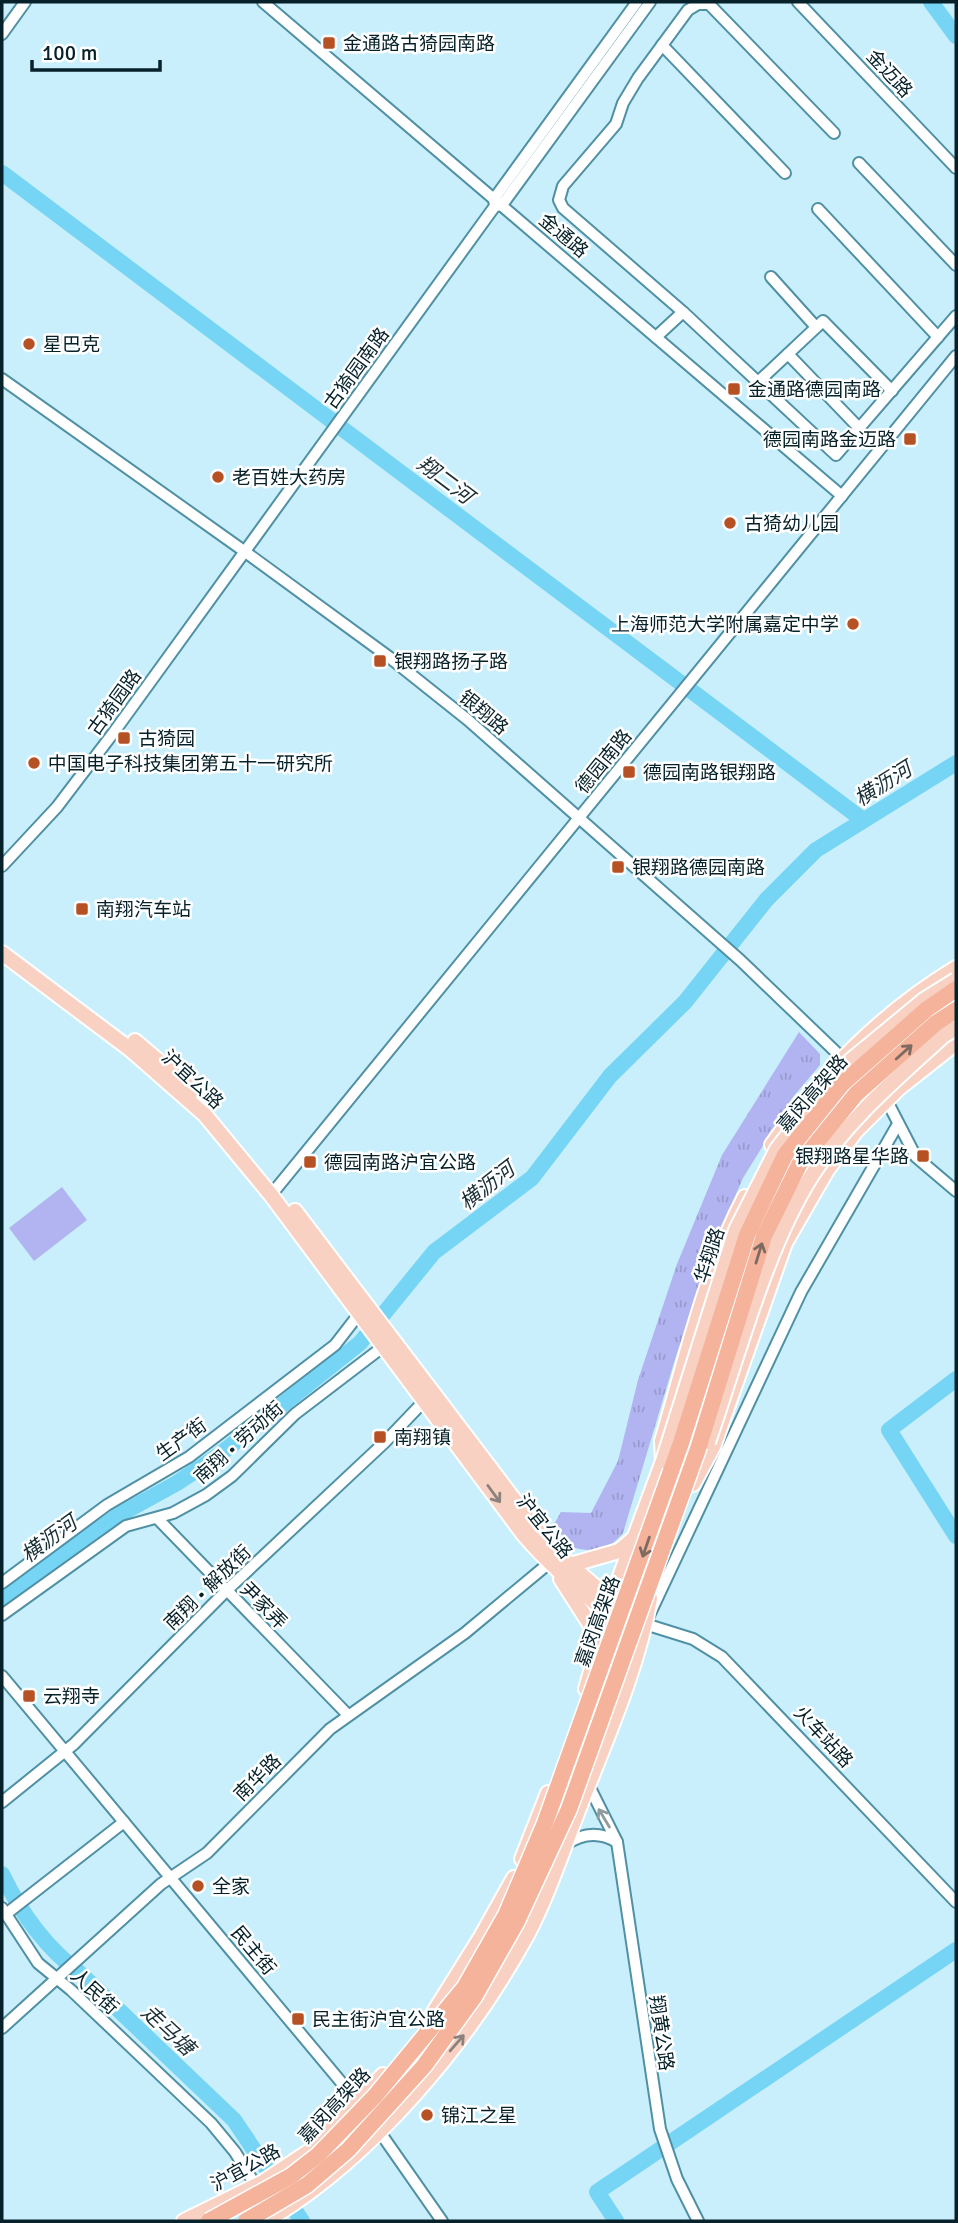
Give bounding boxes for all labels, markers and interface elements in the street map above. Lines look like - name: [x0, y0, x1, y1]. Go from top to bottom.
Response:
- scale bar: [32, 28, 159, 72]
- place label: 金通路古猗园南路: [343, 32, 495, 56]
- marker: 金通路古猗园南路: [321, 35, 337, 51]
- text: 100 m: [42, 40, 97, 66]
- street label: 金迈路: [861, 45, 917, 103]
- street label: 金通路: [534, 208, 593, 263]
- street label: 古猗园南路: [319, 323, 394, 414]
- place label: 星巴克: [43, 333, 100, 357]
- marker: 星巴克: [21, 336, 37, 352]
- place label: 金通路德园南路: [748, 378, 881, 402]
- marker: 金通路德园南路: [726, 381, 742, 397]
- place label: 德园南路金迈路: [763, 428, 896, 452]
- marker: 德园南路金迈路: [902, 431, 918, 447]
- water label: 翔二河: [412, 451, 481, 512]
- place label: 老百姓大药房: [232, 466, 346, 490]
- marker: 老百姓大药房: [210, 469, 226, 485]
- place label: 古猗幼儿园: [744, 512, 839, 536]
- marker: 古猗幼儿园: [722, 515, 738, 531]
- place label: 上海师范大学附属嘉定中学: [611, 613, 839, 637]
- marker: 上海师范大学附属嘉定中学: [845, 616, 861, 632]
- place label: 银翔路扬子路: [394, 650, 508, 674]
- marker: 银翔路扬子路: [372, 653, 388, 669]
- street label: 古猗园路: [83, 665, 147, 740]
- street label: 银翔路: [454, 685, 513, 740]
- street label: 德园南路: [571, 725, 637, 799]
- place label: 古猗园: [138, 727, 195, 751]
- marker: 古猗园: [116, 730, 132, 746]
- place label: 中国电子科技集团第五十一研究所: [48, 752, 333, 776]
- water label: 横沥河: [849, 754, 920, 812]
- marker: 中国电子科技集团第五十一研究所: [26, 755, 42, 771]
- place label: 德园南路银翔路: [643, 761, 776, 785]
- marker: 德园南路银翔路: [621, 764, 637, 780]
- place label: 银翔路德园南路: [632, 856, 765, 880]
- marker: 银翔路德园南路: [610, 859, 626, 875]
- place label: 南翔汽车站: [96, 898, 191, 922]
- marker: 南翔汽车站: [74, 901, 90, 917]
- one-way arrow: [895, 1044, 913, 1060]
- street label: 沪宜公路: [156, 1045, 228, 1114]
- street label: 嘉闵高架路: [773, 1050, 853, 1137]
- place label: 银翔路星华路: [795, 1145, 909, 1169]
- marker: 银翔路星华路: [915, 1148, 931, 1164]
- place label: 德园南路沪宜公路: [324, 1151, 476, 1175]
- marker: 德园南路沪宜公路: [302, 1154, 318, 1170]
- water label: 横沥河: [454, 1154, 523, 1216]
- street label: 华翔路: [690, 1224, 730, 1286]
- one-way arrow: [753, 1243, 766, 1265]
- street label: 南翔 • 劳动街: [189, 1396, 288, 1489]
- street label: 生产街: [151, 1413, 212, 1466]
- place label: 南翔镇: [394, 1426, 451, 1450]
- marker: 南翔镇: [372, 1429, 388, 1445]
- one-way arrow: [487, 1484, 502, 1503]
- street label: 沪宜公路: [511, 1490, 577, 1564]
- water label: 横沥河: [16, 1508, 85, 1568]
- one-way arrow: [639, 1535, 651, 1557]
- street label: 南翔 • 解放街: [159, 1540, 256, 1635]
- street label: 嘉闵高架路: [570, 1573, 625, 1670]
- street label: 尹家弄: [235, 1577, 292, 1634]
- place label: 云翔寺: [43, 1685, 100, 1709]
- marker: 云翔寺: [21, 1688, 37, 1704]
- street label: 火车站路: [789, 1701, 858, 1773]
- street label: 南华路: [229, 1749, 286, 1806]
- one-way arrow: [597, 1809, 611, 1829]
- place label: 全家: [212, 1875, 250, 1899]
- marker: 全家: [190, 1878, 206, 1894]
- street label: 民主街: [226, 1921, 281, 1980]
- street label: 人民街: [65, 1964, 123, 2020]
- street label: 翔黄公路: [644, 1994, 678, 2072]
- water label: 走马塘: [136, 1999, 202, 2063]
- place label: 民主街沪宜公路: [312, 2008, 445, 2032]
- marker: 民主街沪宜公路: [290, 2011, 306, 2027]
- one-way arrow: [449, 2034, 465, 2052]
- street label: 嘉闵高架路: [294, 2063, 376, 2149]
- place label: 锦江之星: [441, 2104, 517, 2128]
- marker: 锦江之星: [419, 2107, 435, 2123]
- street label: 沪宜公路: [206, 2139, 285, 2197]

